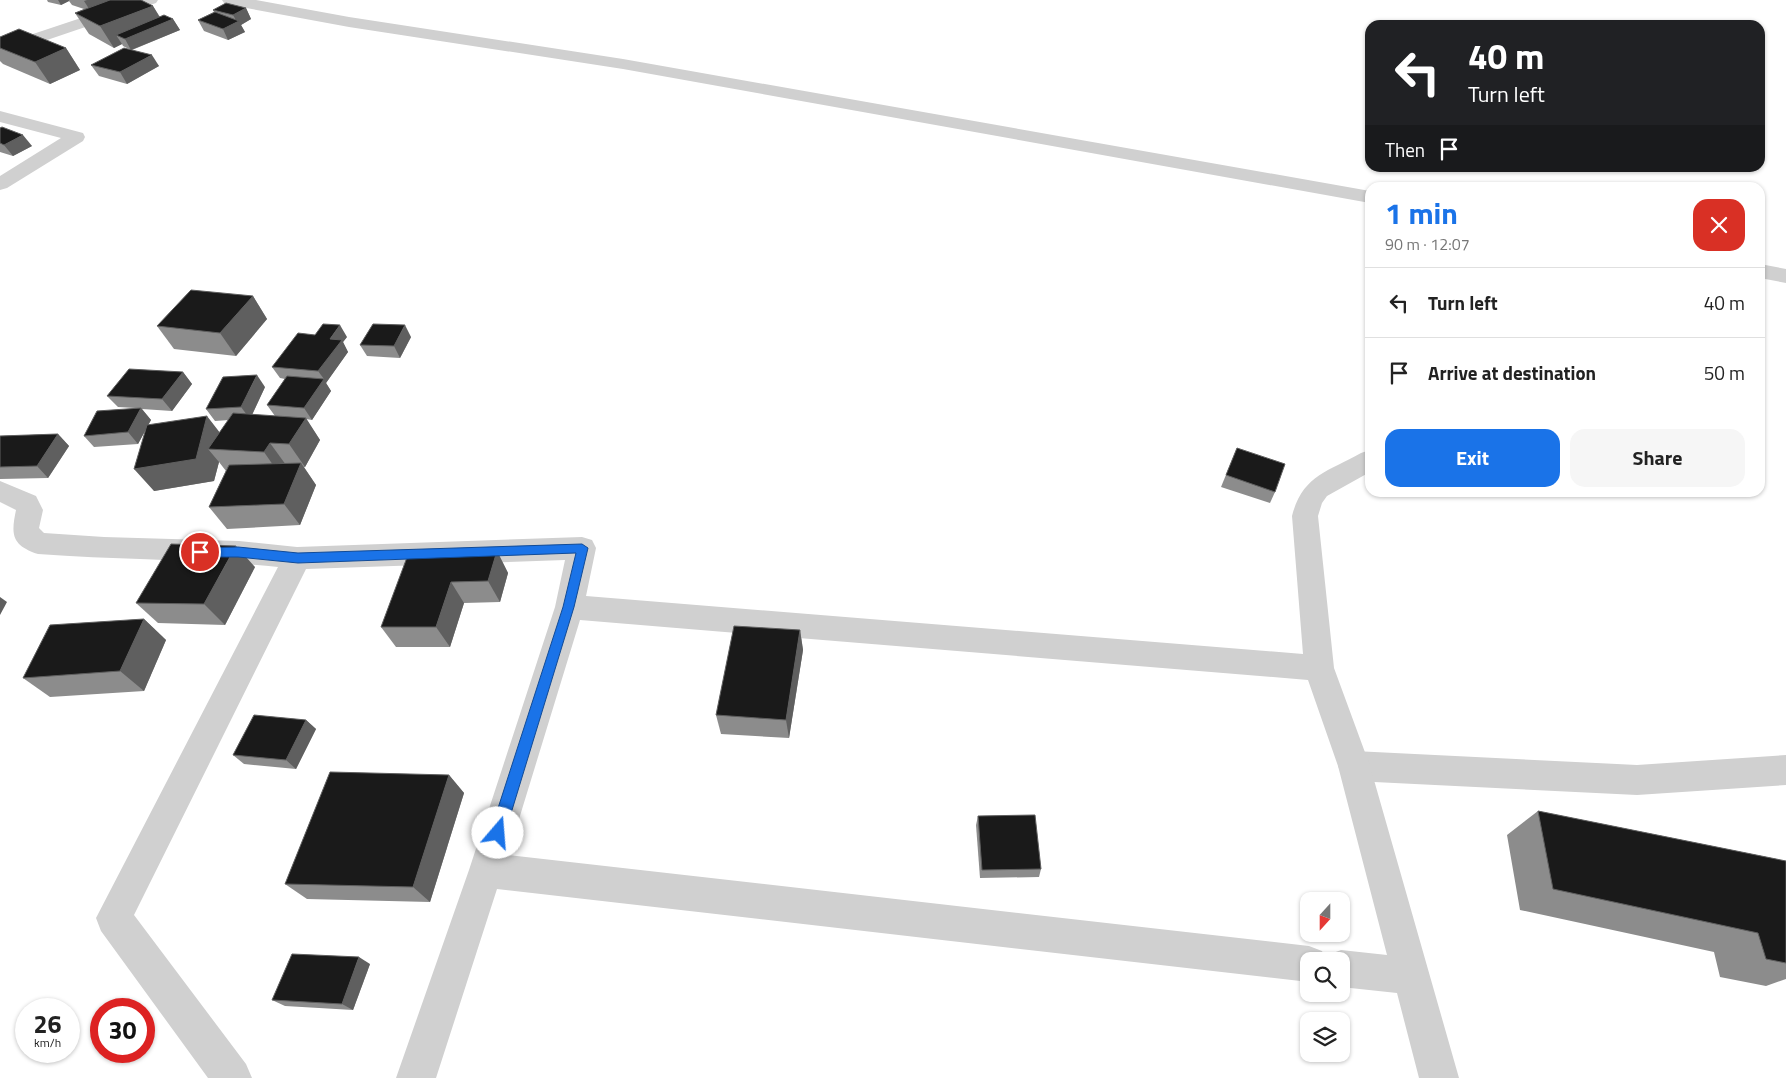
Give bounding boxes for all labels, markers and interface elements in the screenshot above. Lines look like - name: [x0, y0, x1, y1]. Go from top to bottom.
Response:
- text: 40 m: [1468, 29, 1544, 83]
- icon: left: [1385, 40, 1450, 105]
- text: Turn left: [1468, 77, 1545, 111]
- text: Then: [1385, 135, 1425, 164]
- icon: arrive: [1435, 135, 1463, 163]
- text: 1 min: [1385, 190, 1458, 236]
- button: close: [1693, 199, 1745, 251]
- text: 90 m · 12:07: [1385, 232, 1470, 256]
- text: Turn left: [1428, 288, 1498, 317]
- text: 40 m: [1704, 288, 1745, 317]
- icon: left: [1385, 289, 1413, 317]
- text: Arrive at destination: [1428, 358, 1596, 387]
- text: 50 m: [1704, 358, 1745, 387]
- icon: arrive: [1385, 359, 1413, 387]
- button: Exit: [1385, 429, 1560, 487]
- button: Share: [1570, 429, 1745, 487]
- pin: [179, 531, 221, 573]
- icon: arrive: [186, 538, 214, 566]
- position arrow: [471, 806, 523, 858]
- north arrow: [1300, 892, 1350, 942]
- map controls: [1300, 892, 1350, 1062]
- button: search: [1300, 952, 1350, 1002]
- speed limit sign: 30: [90, 998, 155, 1063]
- text: 26: [33, 1005, 62, 1043]
- button: layers: [1300, 1012, 1350, 1062]
- text: km/h: [34, 1033, 61, 1052]

